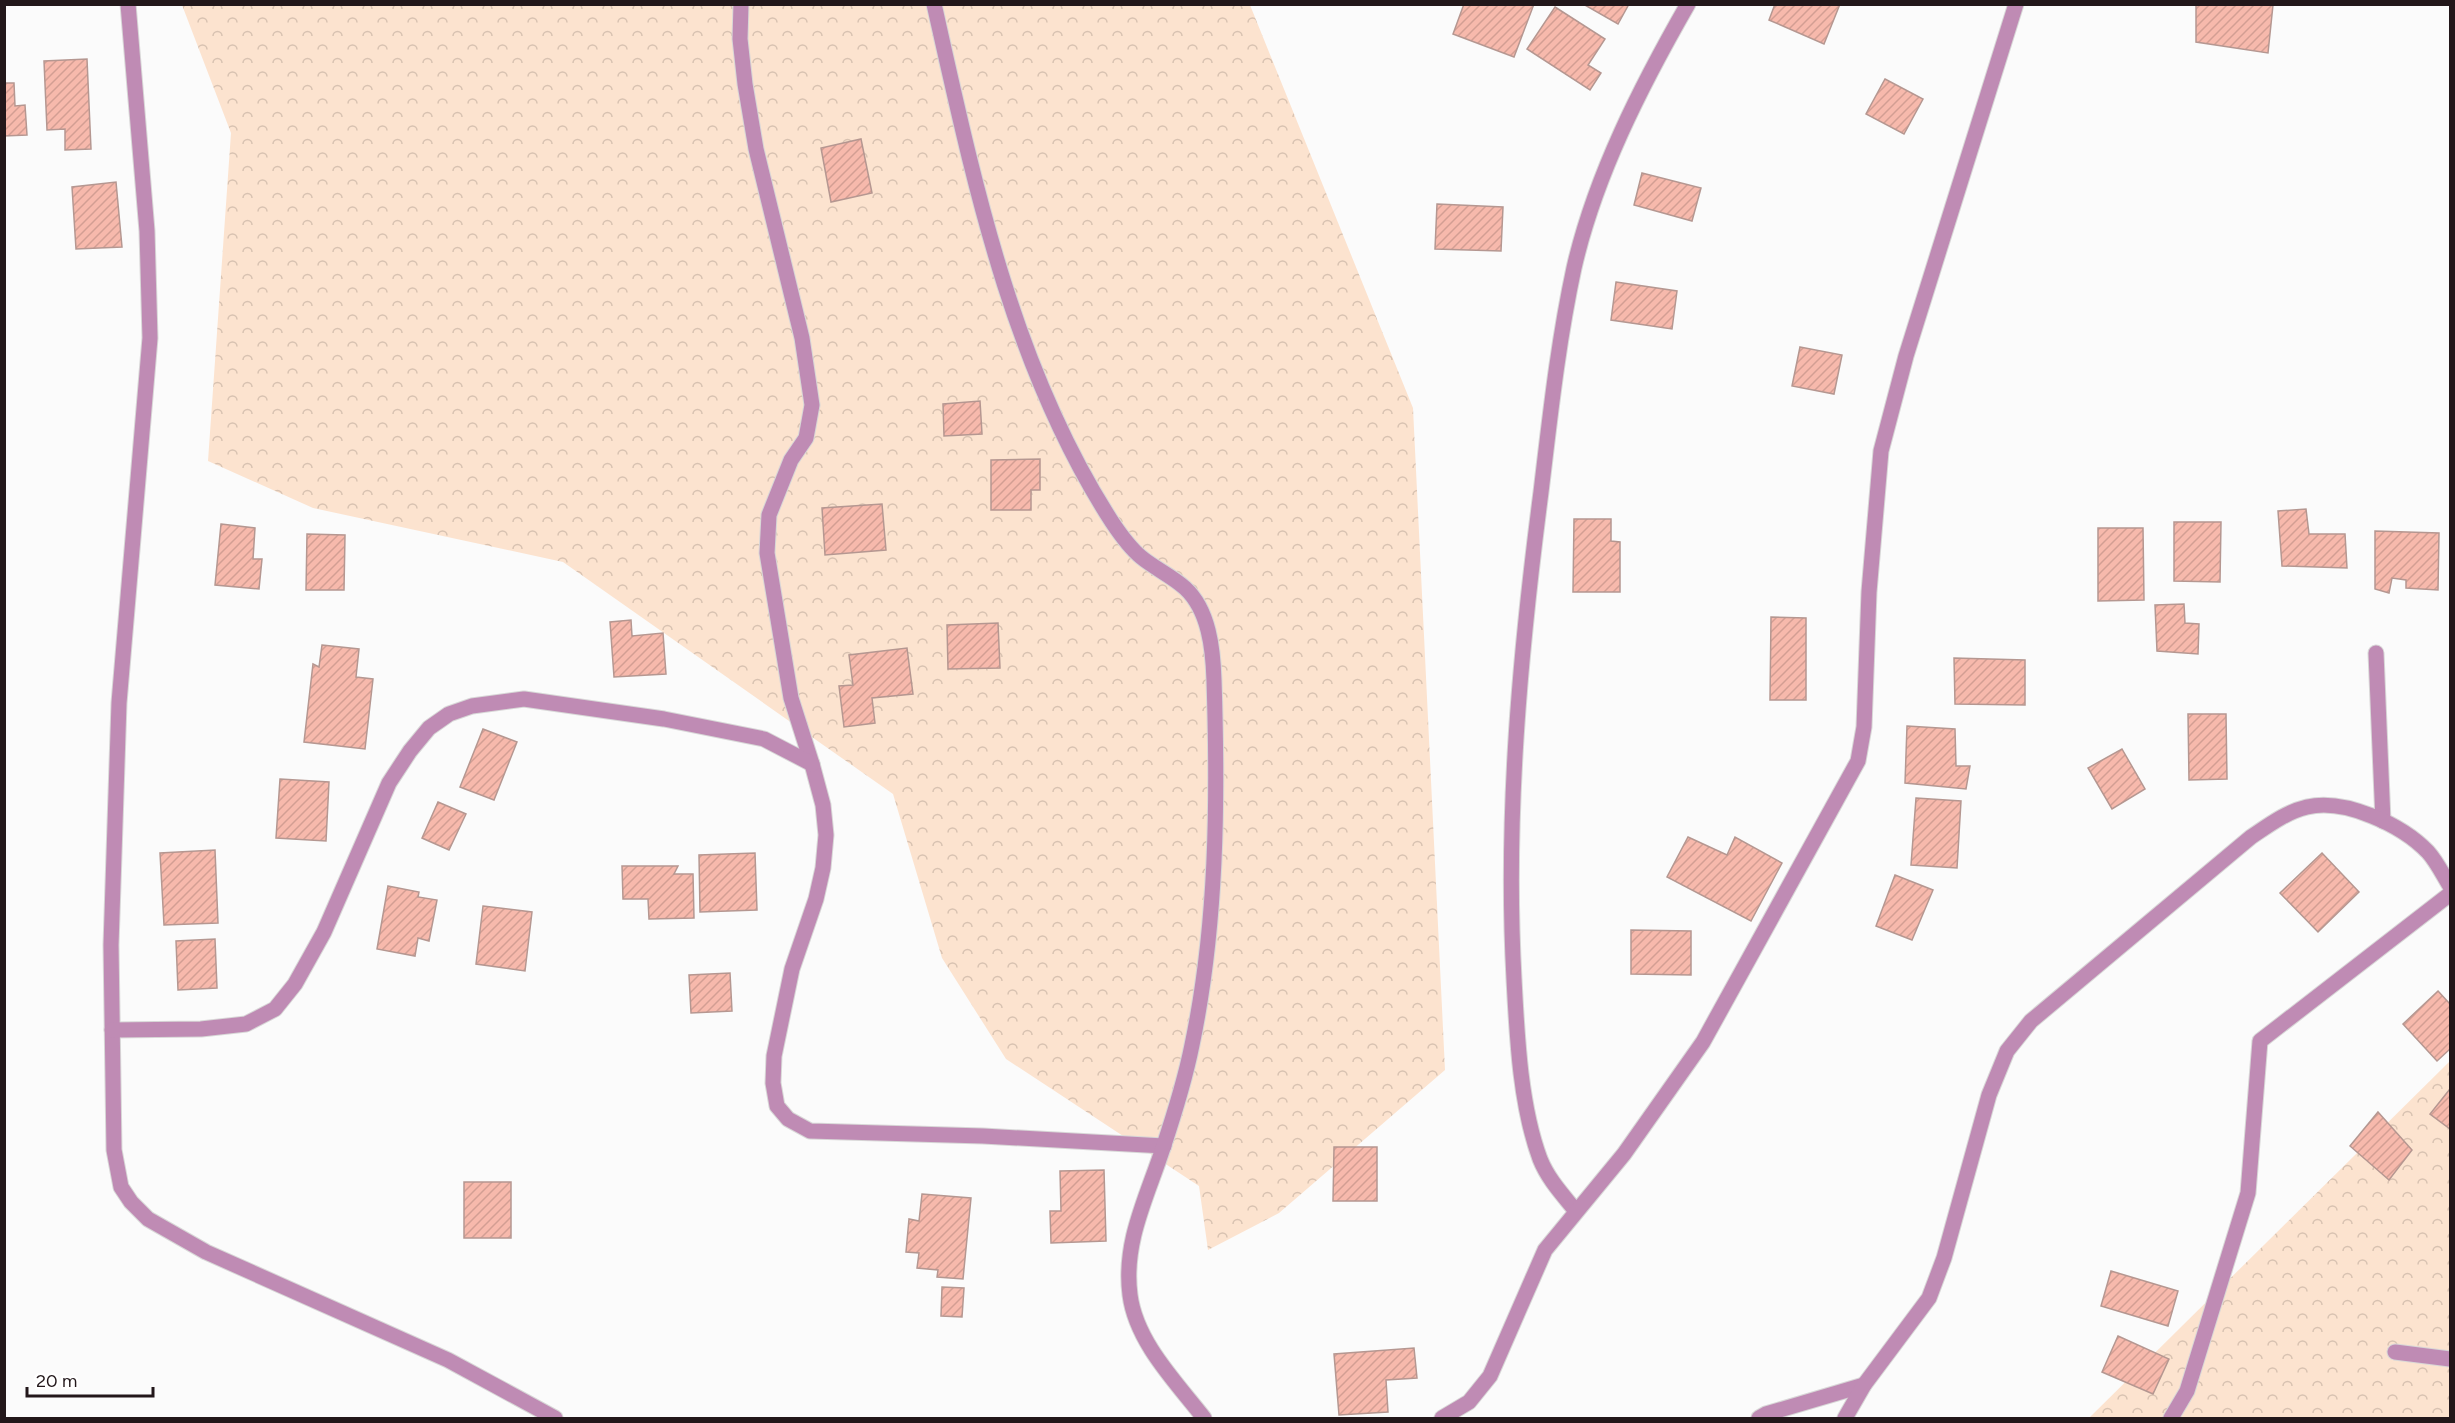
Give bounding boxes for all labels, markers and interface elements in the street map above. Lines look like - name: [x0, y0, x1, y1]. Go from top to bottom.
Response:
- scale bar: [27, 1360, 153, 1398]
- text: 20 m: [36, 1370, 77, 1392]

